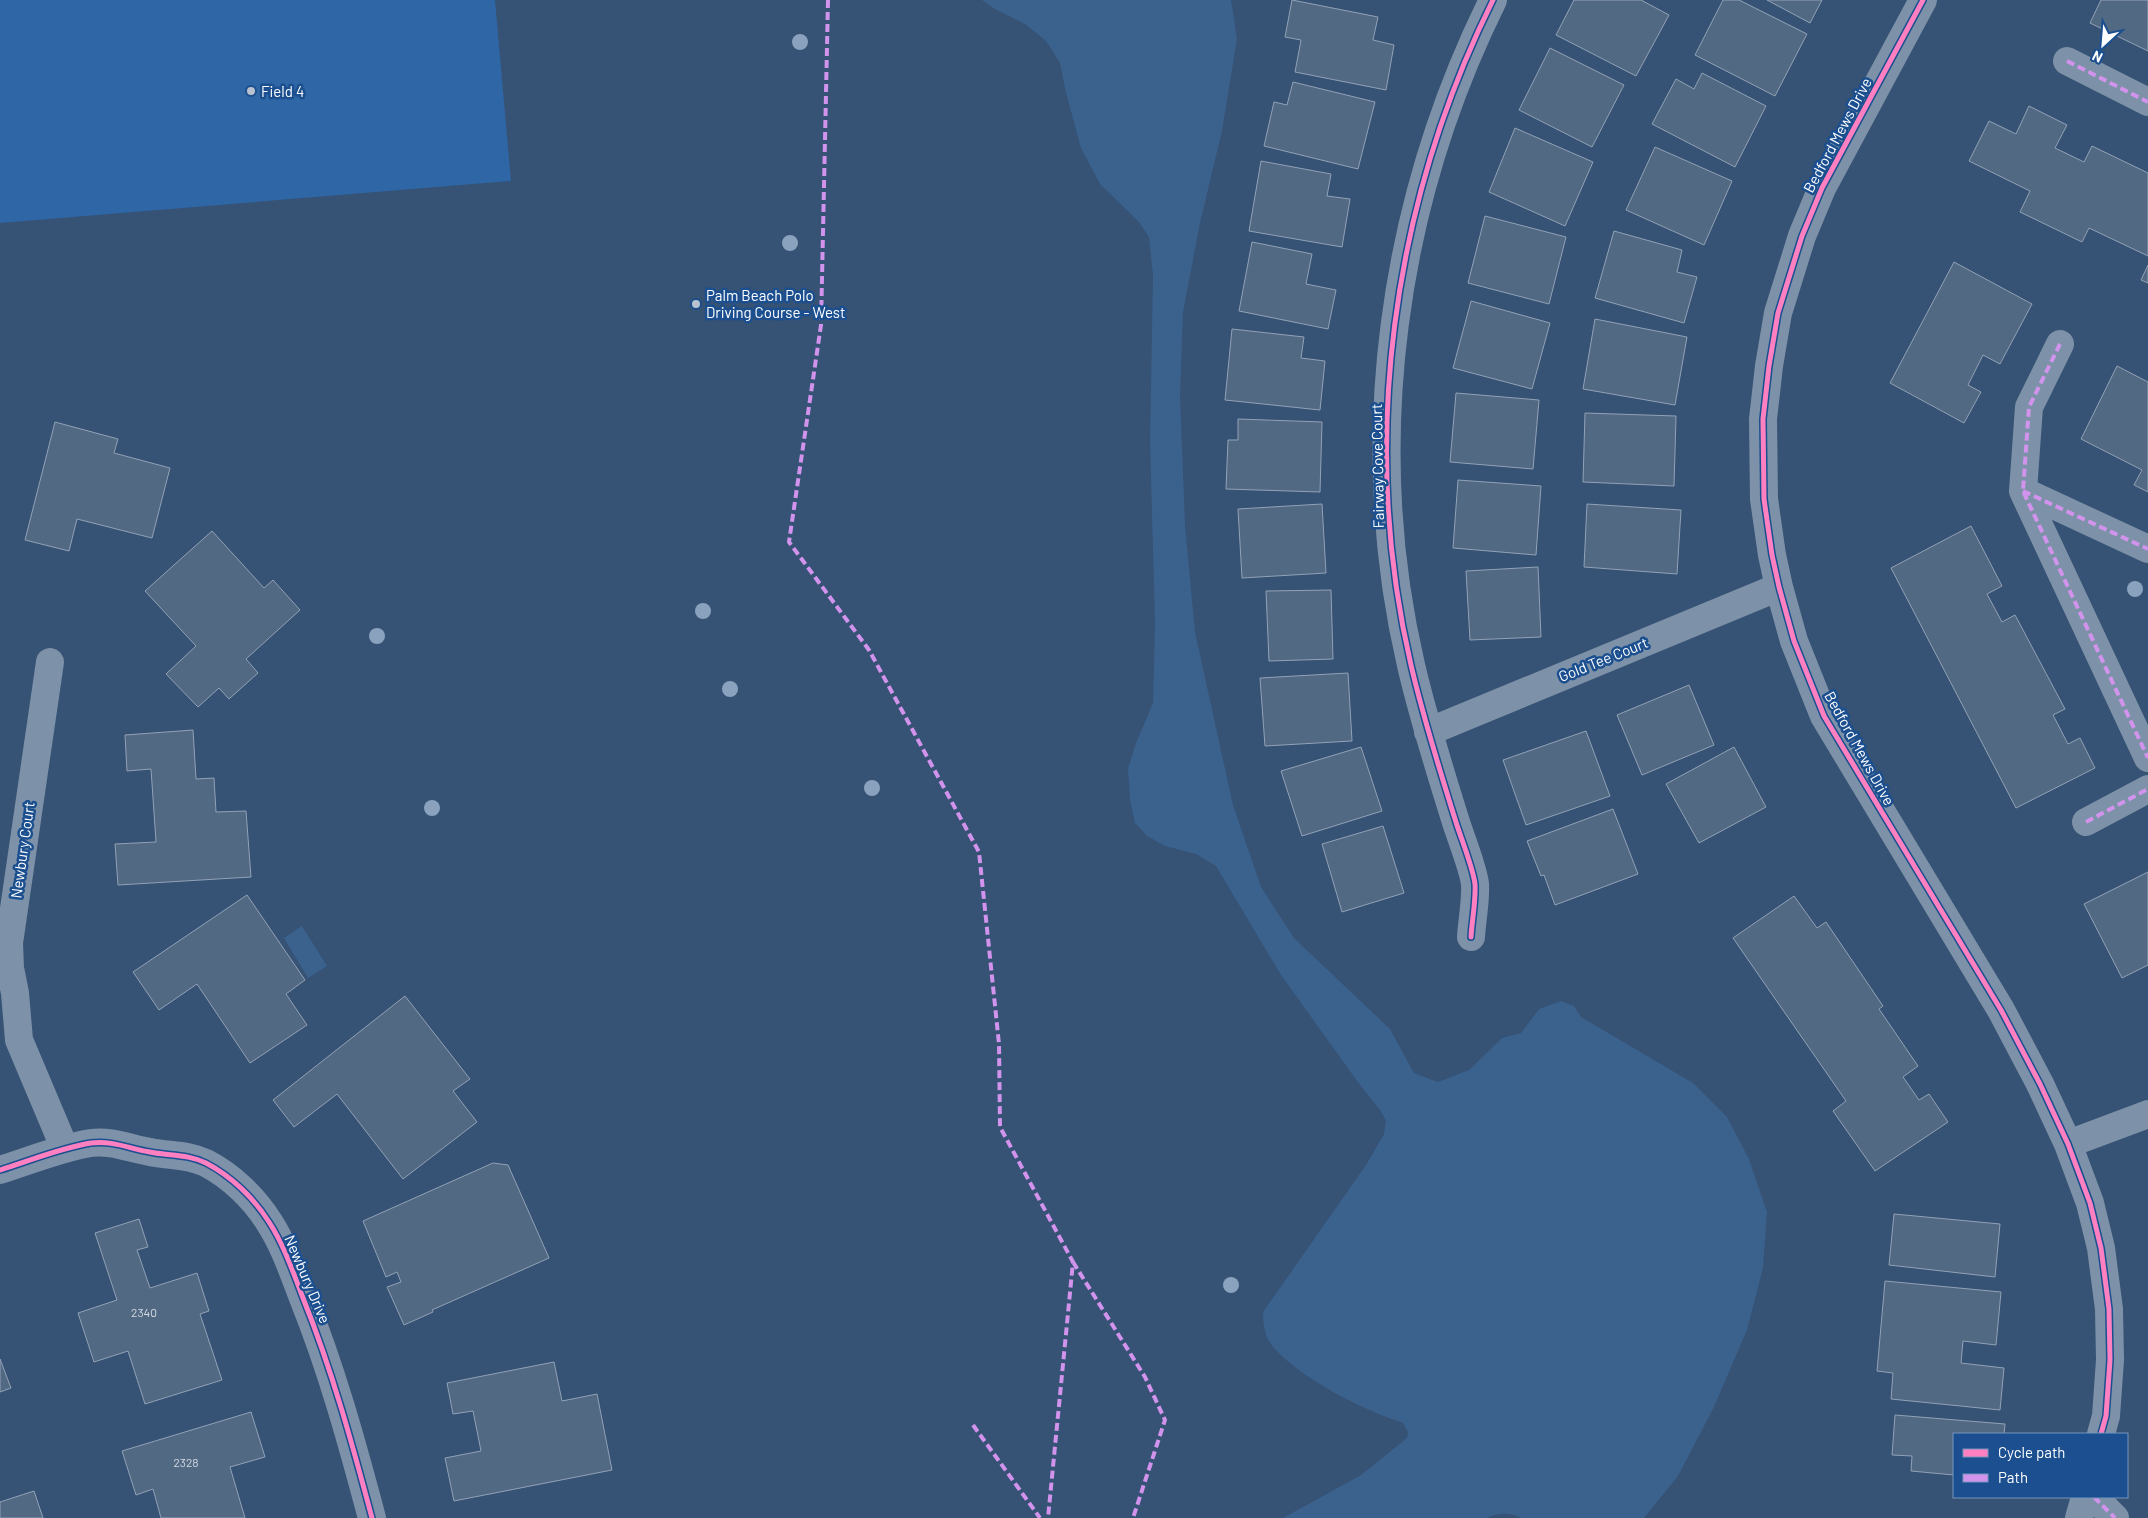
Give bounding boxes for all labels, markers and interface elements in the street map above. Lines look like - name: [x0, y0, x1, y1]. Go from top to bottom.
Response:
- north arrow: [2078, 20, 2128, 70]
- text: N: [2089, 47, 2105, 67]
- street label: Bedford Mews Drive: [1799, 74, 1875, 196]
- place label: Field 4: [261, 82, 304, 100]
- marker: Field 4: [245, 85, 257, 97]
- place label: Palm Beach Polo Driving Course - West: [706, 286, 845, 321]
- marker: Palm Beach Polo Driving Course - West: [690, 298, 702, 310]
- street label: Fairway Cove Court: [1367, 403, 1387, 529]
- street label: Gold Tee Court: [1556, 633, 1650, 685]
- street label: Bedford Mews Drive: [1821, 688, 1899, 808]
- street label: Newbury Court: [6, 801, 38, 899]
- street label: Newbury Drive: [281, 1232, 335, 1326]
- house number: 2340: [131, 1305, 157, 1319]
- legend: [1953, 1433, 2128, 1498]
- text: Cycle path: [1998, 1443, 2065, 1461]
- house number: 2328: [173, 1455, 199, 1469]
- text: Path: [1998, 1468, 2028, 1486]

